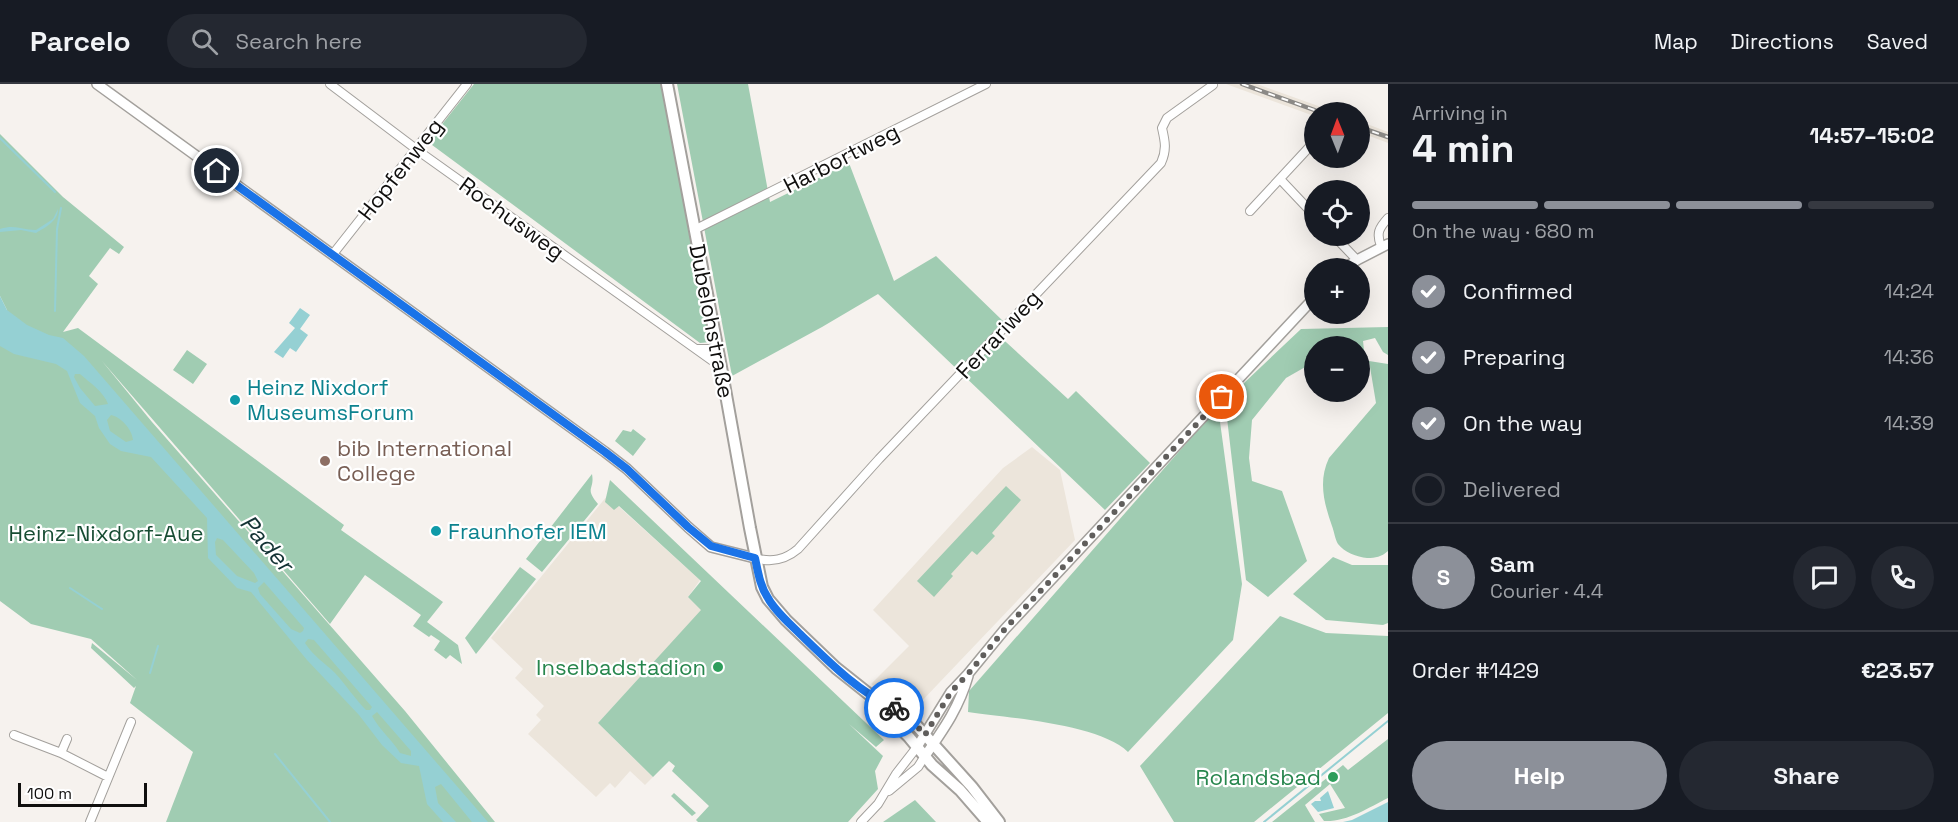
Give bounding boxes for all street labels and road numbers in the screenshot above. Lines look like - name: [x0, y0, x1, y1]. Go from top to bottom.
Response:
- street label: Hopfenweg: [351, 112, 449, 226]
- street label: Harbortweg: [778, 117, 904, 199]
- street label: Rochusweg: [454, 170, 570, 266]
- street label: Dubelohstraße: [683, 241, 741, 401]
- street label: Ferrariweg: [950, 284, 1046, 384]

